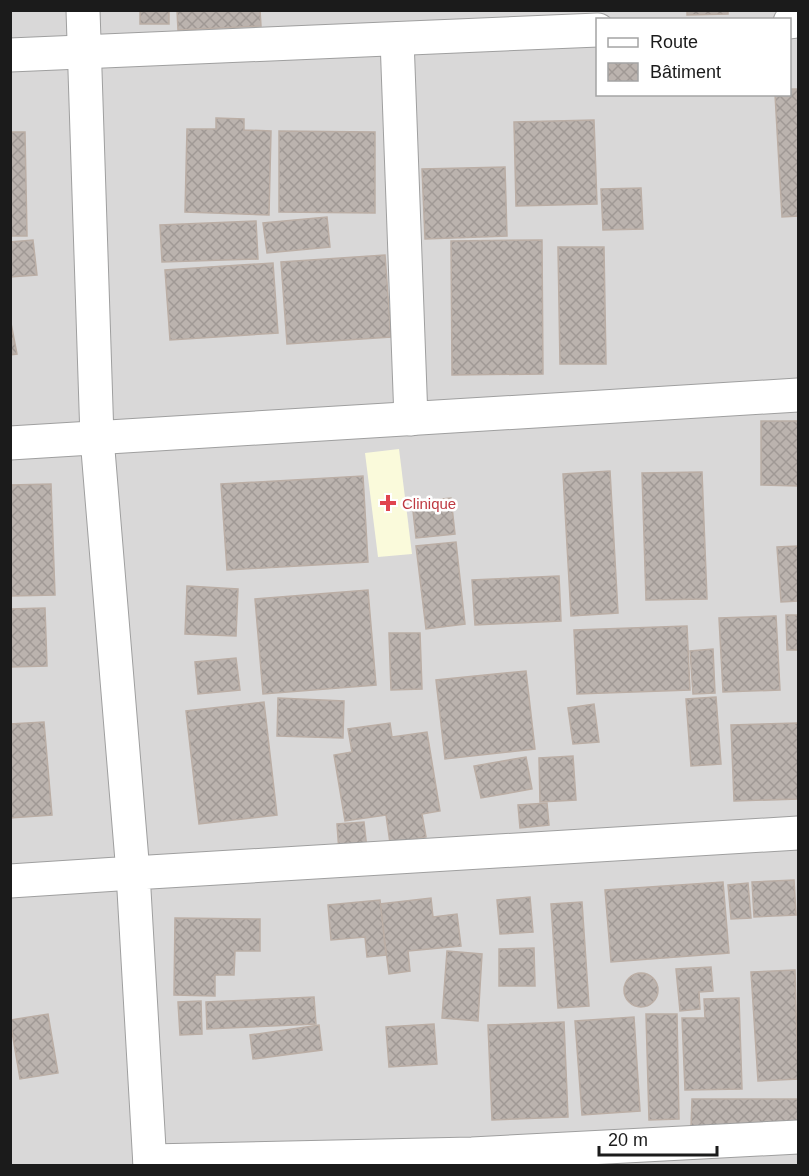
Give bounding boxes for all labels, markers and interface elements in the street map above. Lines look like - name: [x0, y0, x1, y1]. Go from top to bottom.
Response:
- legend: [596, 18, 791, 96]
- text: Route: [650, 32, 698, 52]
- text: Bâtiment: [650, 62, 721, 82]
- marker: Clinique: [379, 494, 397, 512]
- place label: Clinique: [402, 495, 456, 512]
- scale bar: [599, 1119, 718, 1157]
- text: 20 m: [608, 1130, 648, 1150]

